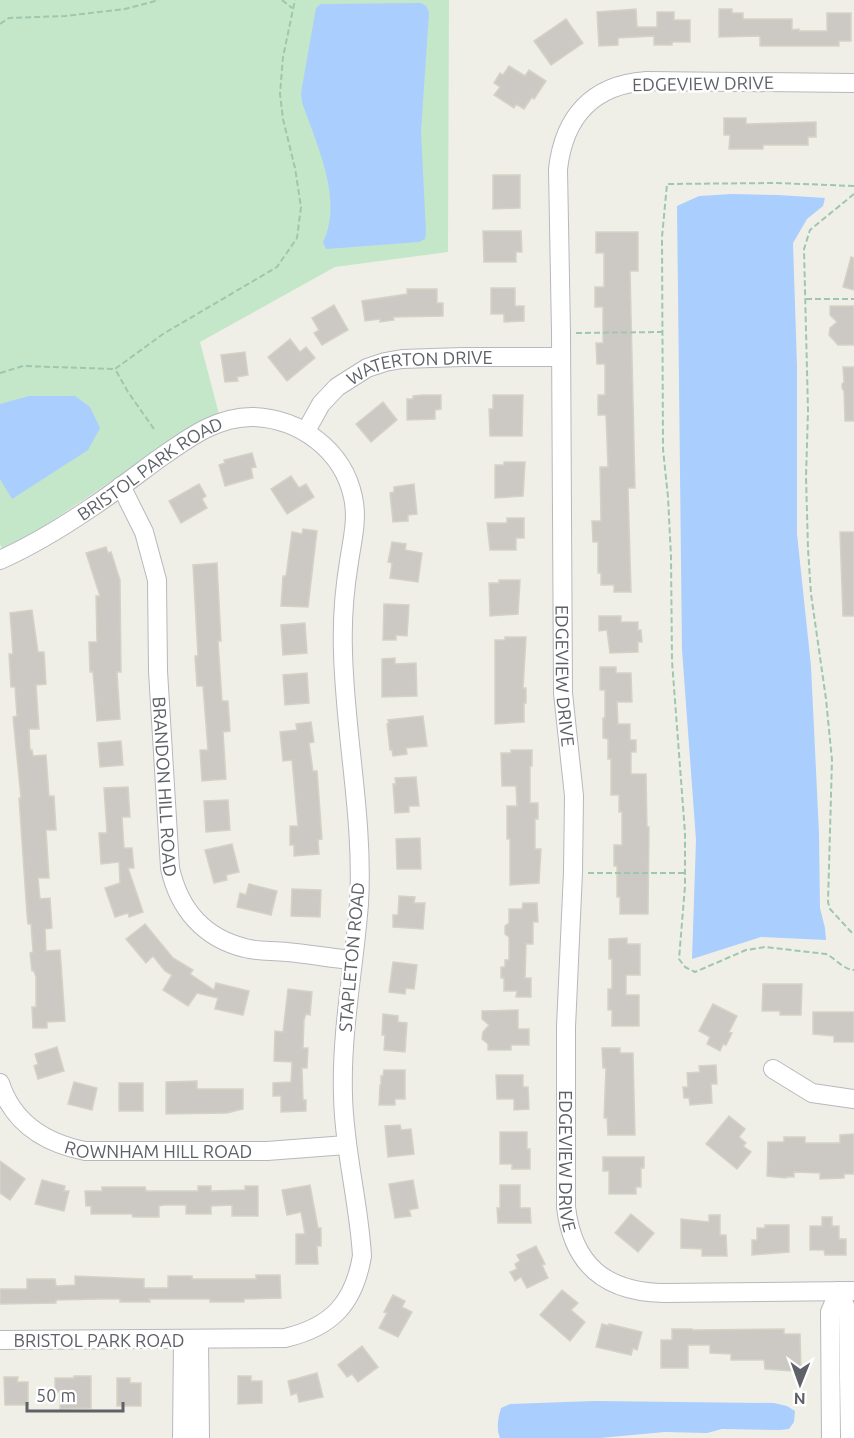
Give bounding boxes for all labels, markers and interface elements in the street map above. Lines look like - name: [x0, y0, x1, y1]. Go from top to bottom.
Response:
- street label: EDGEVIEW DRIVE: [632, 72, 774, 94]
- street label: WATERTON DRIVE: [343, 347, 493, 388]
- street label: BRISTOL PARK ROAD: [73, 413, 225, 524]
- street label: EDGEVIEW DRIVE: [553, 605, 579, 748]
- street label: BRANDON HILL ROAD: [150, 696, 182, 879]
- street label: STAPLETON ROAD: [334, 881, 368, 1033]
- street label: EDGEVIEW DRIVE: [556, 1090, 581, 1234]
- street label: ROWNHAM HILL ROAD: [62, 1136, 252, 1162]
- street label: BRISTOL PARK ROAD: [13, 1330, 185, 1350]
- north arrow: [770, 1354, 830, 1414]
- scale bar: [27, 1375, 123, 1413]
- text: 50 m: [36, 1385, 76, 1405]
- text: N: [794, 1390, 806, 1408]

